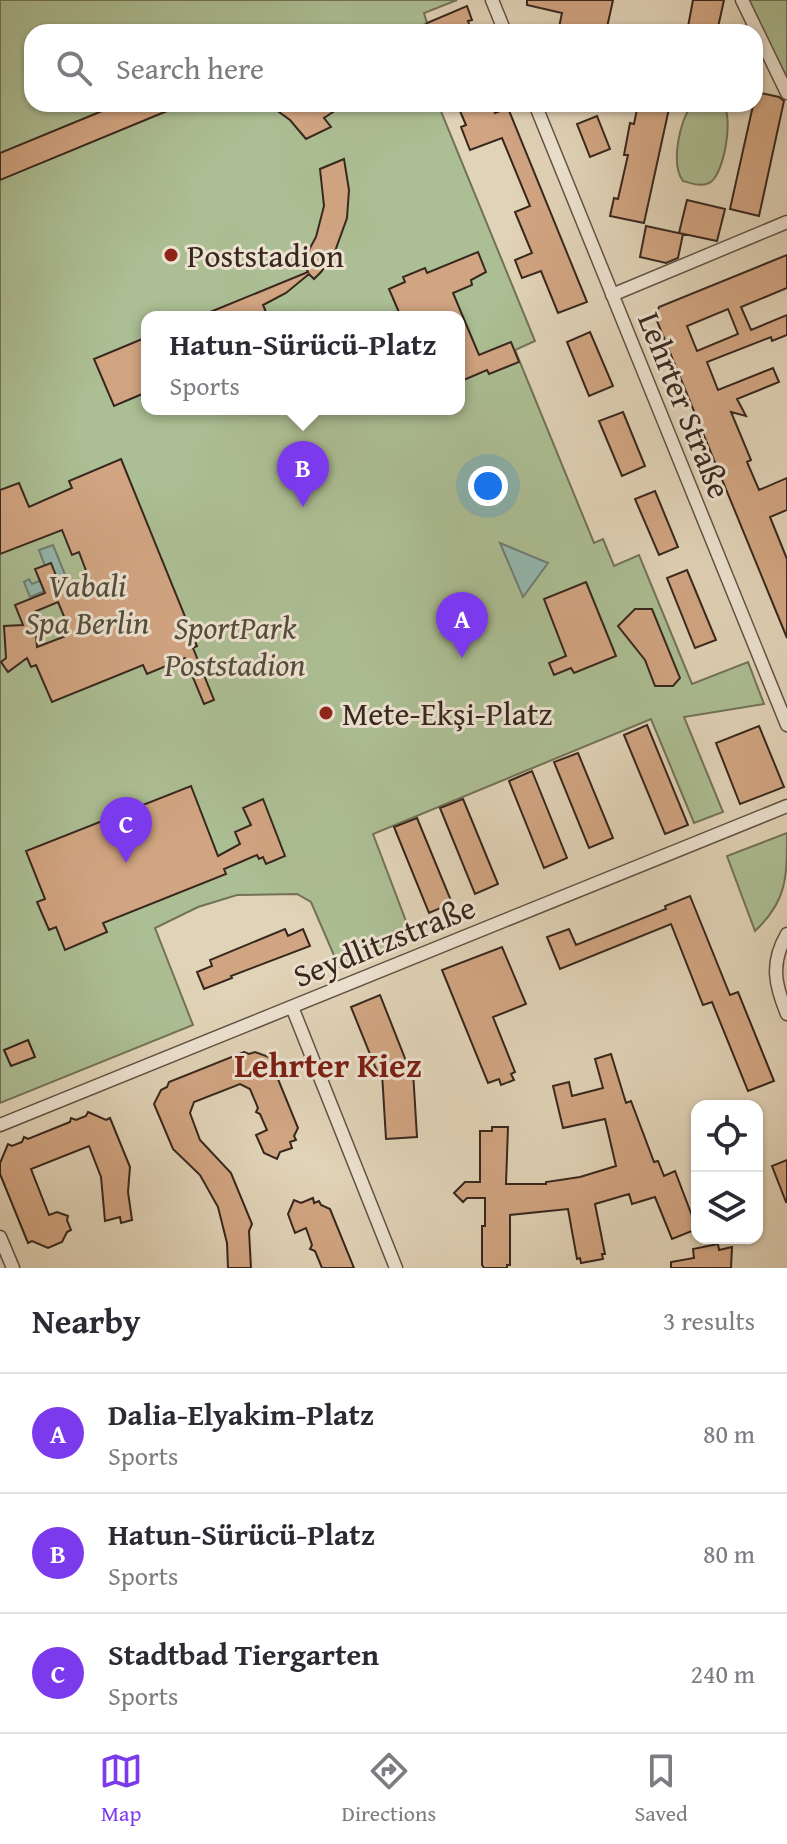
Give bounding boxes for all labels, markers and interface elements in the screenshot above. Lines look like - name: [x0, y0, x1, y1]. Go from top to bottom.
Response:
- search box: [24, 24, 763, 112]
- icon: search: [52, 46, 96, 90]
- text: Search here: [116, 46, 264, 90]
- place label: Poststadion: [187, 232, 344, 279]
- marker: Poststadion: [162, 246, 180, 264]
- street label: Lehrter Straße: [626, 305, 744, 505]
- popup: [141, 311, 465, 415]
- text: Hatun-Sürücü-Platz: [170, 322, 436, 366]
- text: Sports: [170, 366, 240, 405]
- pin: B: [277, 441, 329, 507]
- your location: [468, 466, 508, 506]
- park label: Vabali Spa Berlin: [25, 562, 149, 646]
- pin: A: [436, 592, 488, 658]
- park label: SportPark Poststadion: [164, 604, 305, 688]
- place label: Mete-Ekşi-Platz: [342, 690, 552, 737]
- marker: Mete-Ekşi-Platz: [317, 704, 335, 722]
- pin: C: [100, 797, 152, 863]
- street label: Seydlitzstraße: [286, 883, 482, 999]
- district label: Lehrter Kiez: [234, 1040, 422, 1089]
- map controls: [691, 1100, 763, 1244]
- button: locate: [691, 1100, 763, 1172]
- button: layers: [691, 1172, 763, 1244]
- text: Nearby: [32, 1296, 141, 1345]
- text: 3 results: [663, 1301, 755, 1340]
- text: Dalia-Elyakim-Platz: [108, 1392, 374, 1436]
- text: A: [50, 1414, 66, 1453]
- text: 80 m: [703, 1414, 755, 1453]
- text: Sports: [108, 1436, 178, 1475]
- text: Hatun-Sürücü-Platz: [108, 1512, 375, 1556]
- text: B: [50, 1534, 66, 1573]
- text: 80 m: [703, 1534, 755, 1573]
- text: Sports: [108, 1556, 178, 1595]
- text: Stadtbad Tiergarten: [108, 1632, 379, 1676]
- text: C: [51, 1654, 65, 1693]
- text: 240 m: [690, 1654, 755, 1693]
- text: Sports: [108, 1676, 178, 1715]
- tab: Map: [99, 1749, 143, 1829]
- tab: Directions: [342, 1749, 436, 1829]
- tab: Saved: [635, 1749, 688, 1829]

